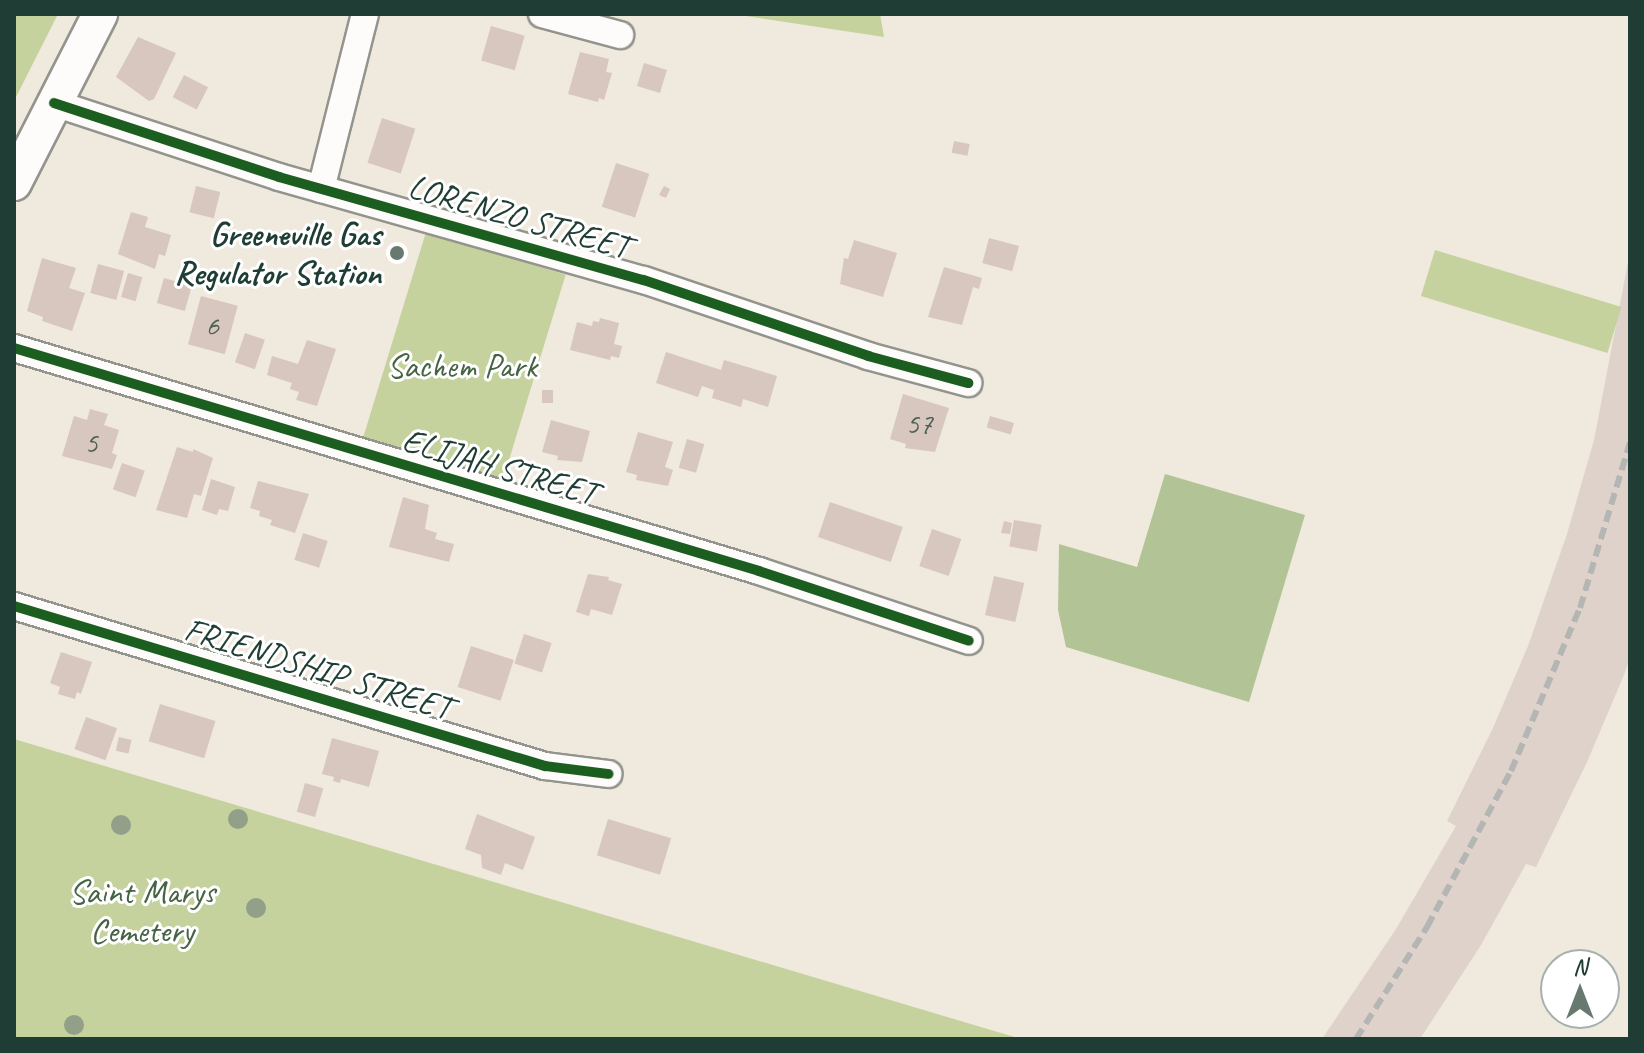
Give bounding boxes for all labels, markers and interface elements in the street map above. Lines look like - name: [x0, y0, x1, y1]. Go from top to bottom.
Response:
- street label: LORENZO STREET: [404, 165, 634, 267]
- place label: Greeneville Gas Regulator Station: [172, 213, 381, 292]
- marker: Greeneville Gas Regulator Station: [388, 244, 406, 262]
- house number: 6: [205, 307, 219, 343]
- park label: Sachem Park: [387, 346, 537, 386]
- house number: 57: [906, 405, 932, 441]
- street label: ELIJAH STREET: [398, 419, 602, 513]
- house number: 5: [84, 424, 98, 460]
- street label: FRIENDSHIP STREET: [180, 608, 456, 728]
- park label: Saint Marys Cemetery: [69, 871, 215, 950]
- north arrow: [1540, 949, 1620, 1029]
- text: N: [1573, 953, 1587, 981]

